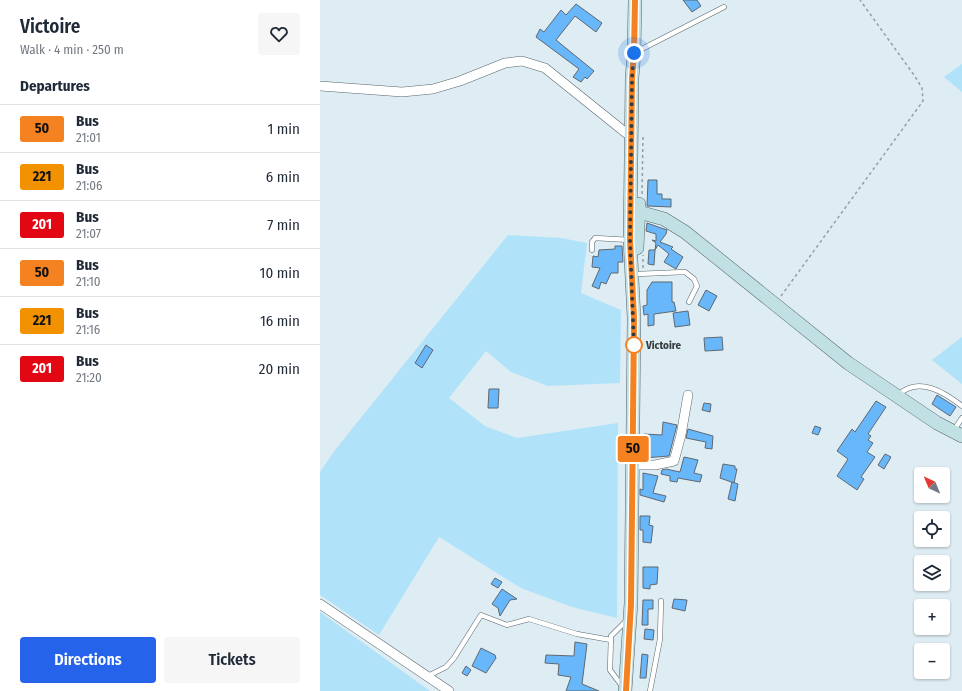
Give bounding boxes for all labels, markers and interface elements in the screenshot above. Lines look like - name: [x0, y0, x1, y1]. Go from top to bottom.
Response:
- button: heart: [258, 13, 300, 55]
- text: Victoire: [20, 15, 80, 38]
- text: Walk · 4 min · 250 m: [20, 42, 124, 57]
- your location: [624, 43, 644, 63]
- text: Departures: [20, 77, 90, 95]
- text: Bus: [76, 112, 99, 130]
- text: 50: [35, 120, 49, 137]
- text: 1 min: [267, 120, 300, 138]
- text: 21:01: [76, 130, 101, 145]
- text: Bus: [76, 160, 99, 178]
- text: 221: [33, 168, 51, 185]
- text: 6 min: [266, 168, 300, 186]
- text: 21:06: [76, 178, 103, 193]
- text: Bus: [76, 208, 99, 226]
- text: 201: [32, 216, 52, 233]
- text: 7 min: [267, 216, 300, 234]
- text: 21:07: [76, 226, 101, 241]
- text: Bus: [76, 256, 99, 274]
- text: 50: [35, 264, 49, 281]
- text: 10 min: [260, 264, 300, 282]
- text: 21:10: [76, 274, 101, 289]
- text: Bus: [76, 304, 99, 322]
- text: 221: [33, 312, 51, 329]
- text: 16 min: [260, 312, 300, 330]
- text: 21:16: [76, 322, 100, 337]
- marker: Victoire: [625, 336, 643, 354]
- place label: Victoire: [645, 339, 682, 352]
- text: Bus: [76, 352, 99, 370]
- text: 201: [32, 360, 52, 377]
- text: 20 min: [259, 360, 300, 378]
- text: 21:20: [76, 370, 102, 385]
- line badge: 50: [615, 436, 651, 462]
- text: 50: [626, 440, 640, 457]
- north arrow: [914, 467, 950, 503]
- map controls: [914, 467, 950, 679]
- button: locate: [914, 511, 950, 547]
- button: layers: [914, 555, 950, 591]
- button: +: [914, 599, 950, 635]
- button: Directions: [20, 637, 156, 683]
- button: Tickets: [164, 637, 300, 683]
- button: −: [914, 643, 950, 679]

